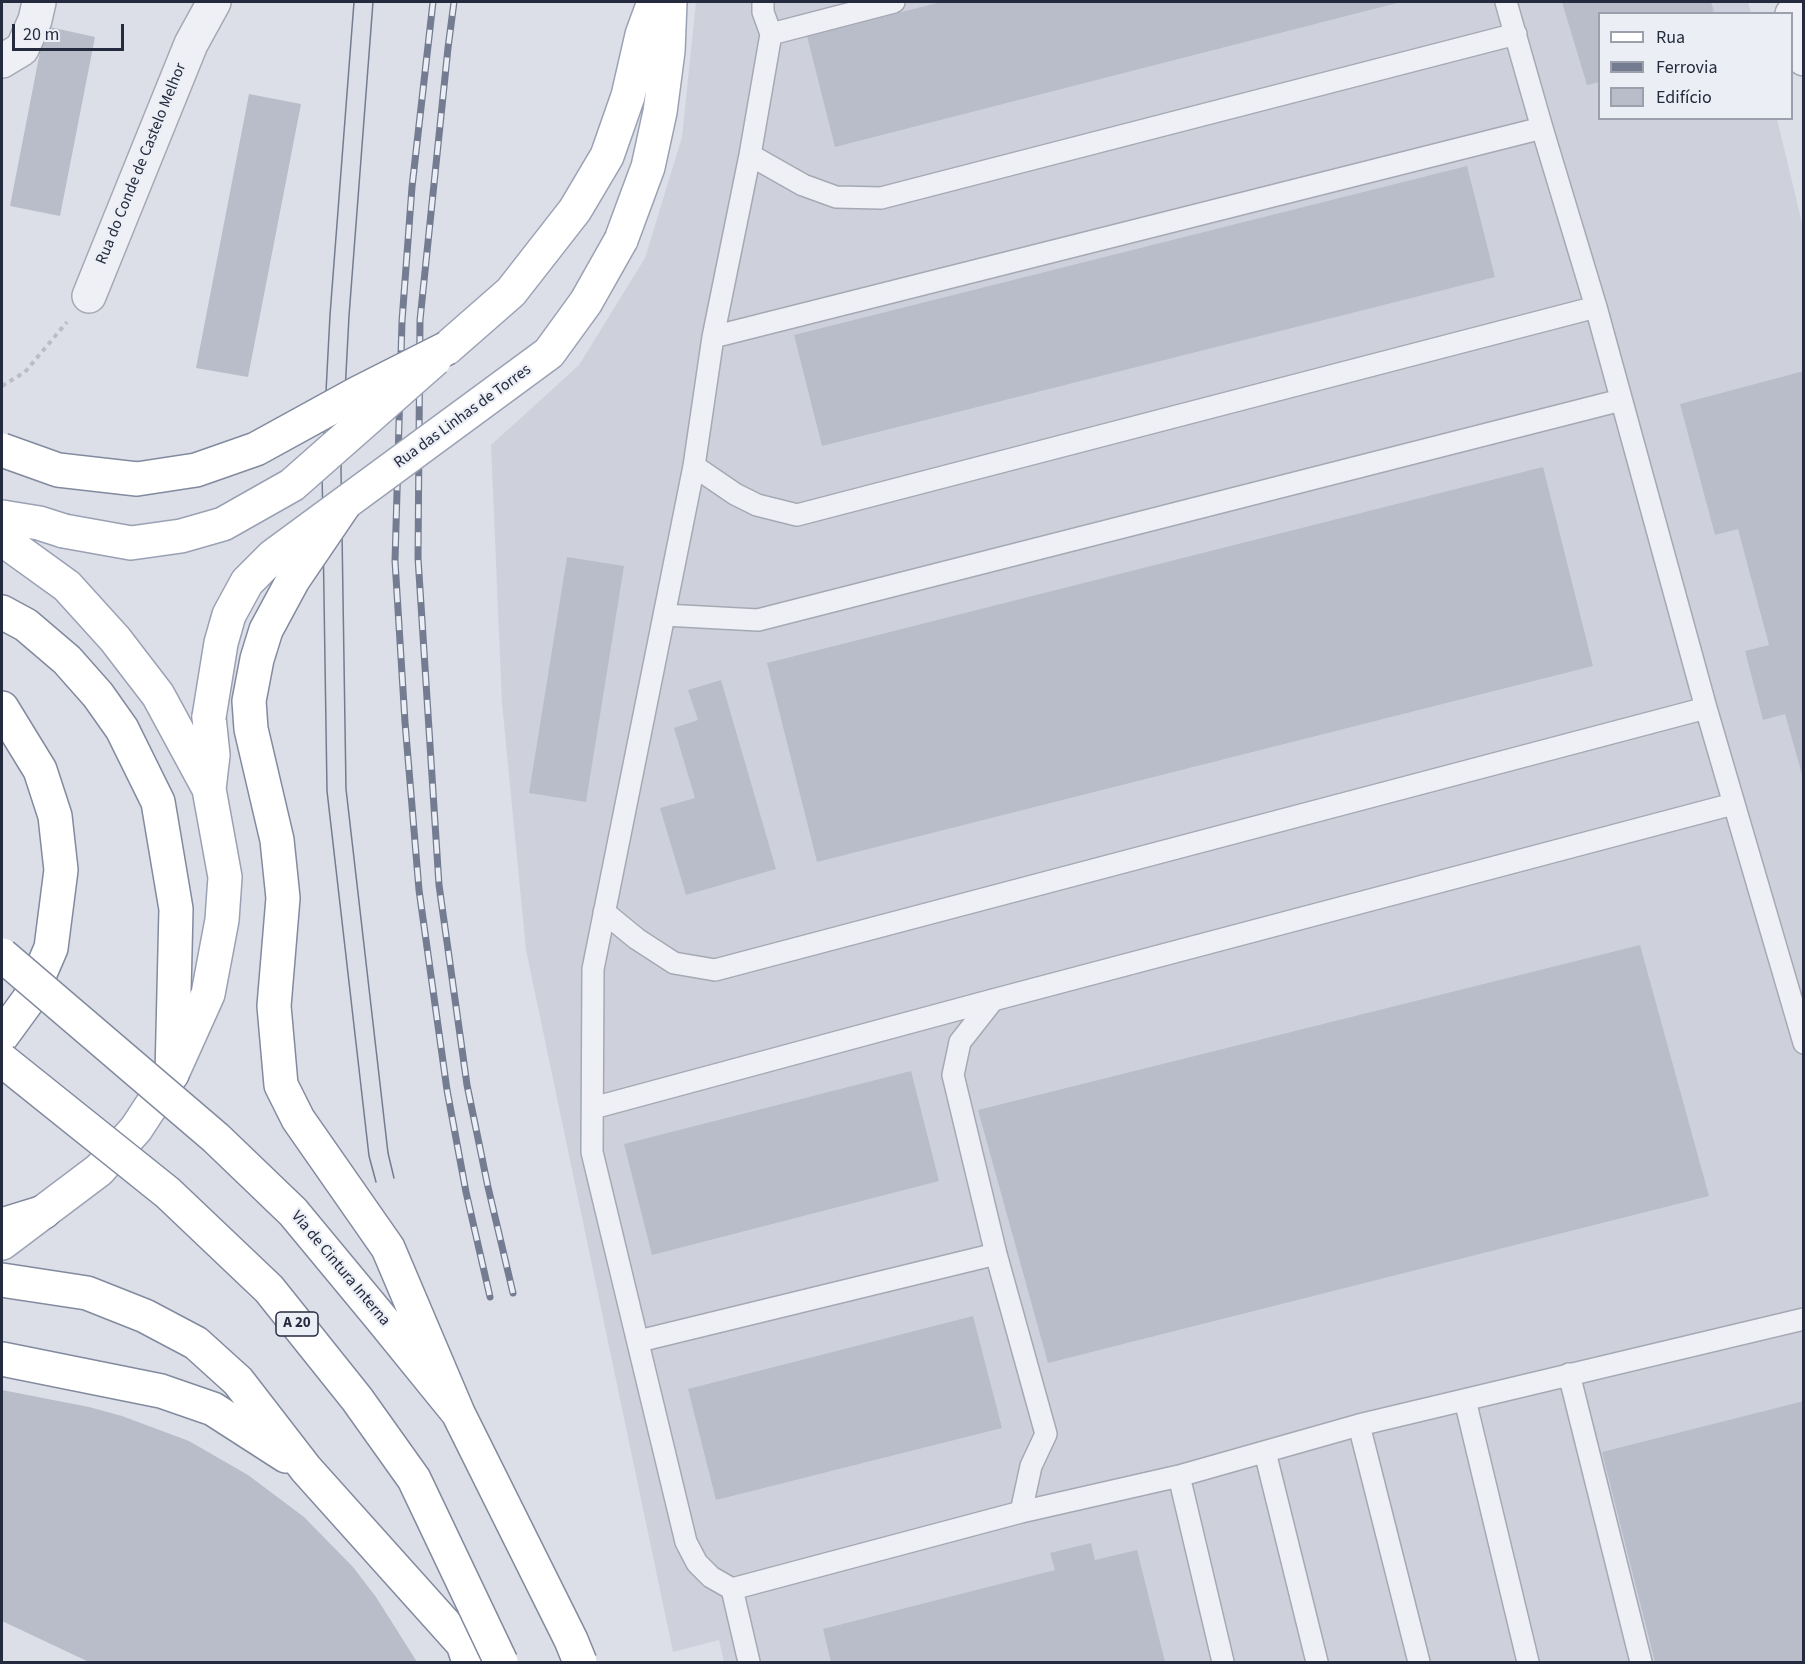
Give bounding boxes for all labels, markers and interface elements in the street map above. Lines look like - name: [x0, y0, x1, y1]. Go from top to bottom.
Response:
- scale bar: [15, 12, 128, 50]
- legend: [1598, 12, 1793, 120]
- text: 20 m: [23, 22, 59, 47]
- text: Rua: [1656, 25, 1685, 50]
- text: Ferrovia: [1656, 55, 1717, 80]
- street label: Rua do Conde de Castelo Melhor: [93, 60, 191, 268]
- text: Edifício: [1656, 85, 1712, 110]
- street label: Rua das Linhas de Torres: [391, 361, 535, 473]
- street label: Via de Cintura Interna: [286, 1208, 394, 1330]
- road number: A 20: [276, 1312, 318, 1336]

